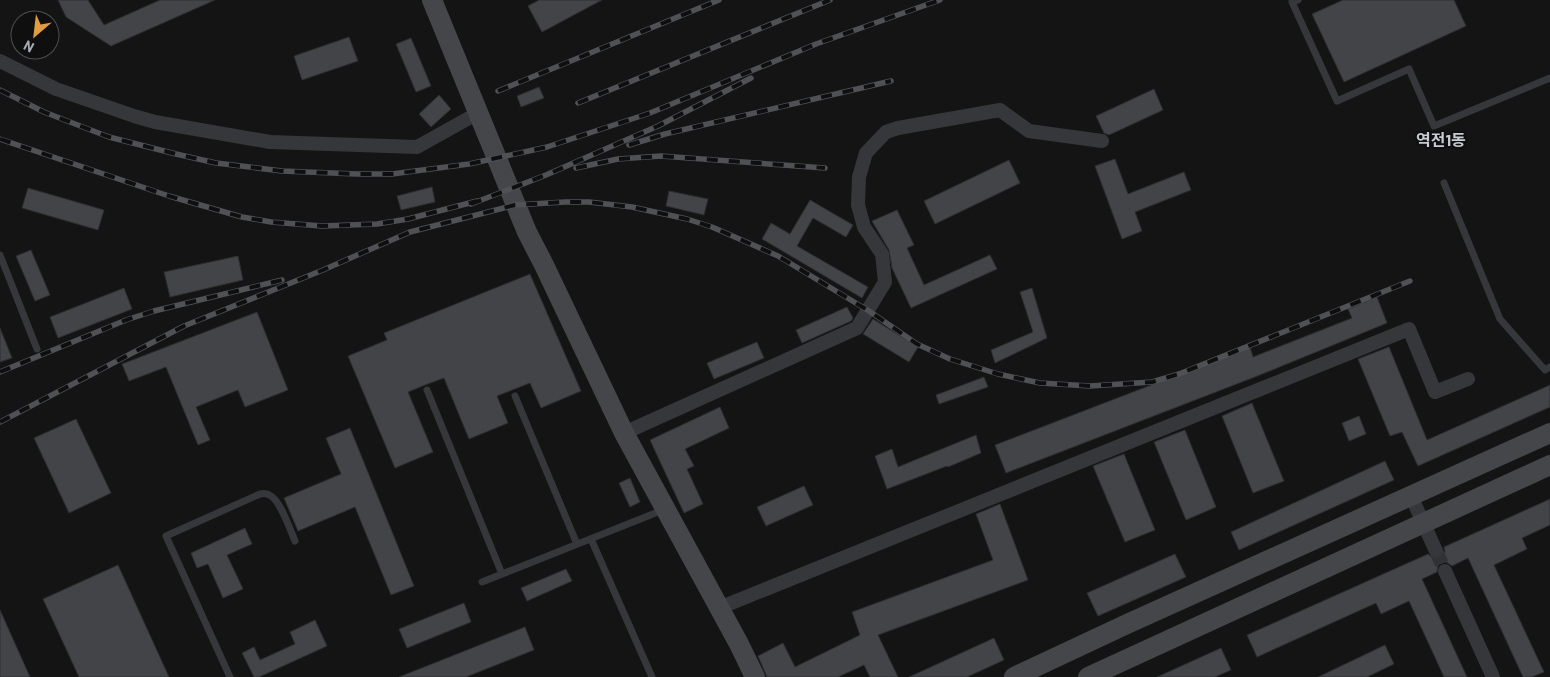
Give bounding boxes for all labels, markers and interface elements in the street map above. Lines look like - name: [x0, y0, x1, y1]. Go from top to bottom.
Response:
- north arrow: [10, 10, 60, 60]
- text: N: [21, 37, 37, 57]
- district label: 역전1동: [1416, 130, 1466, 149]

